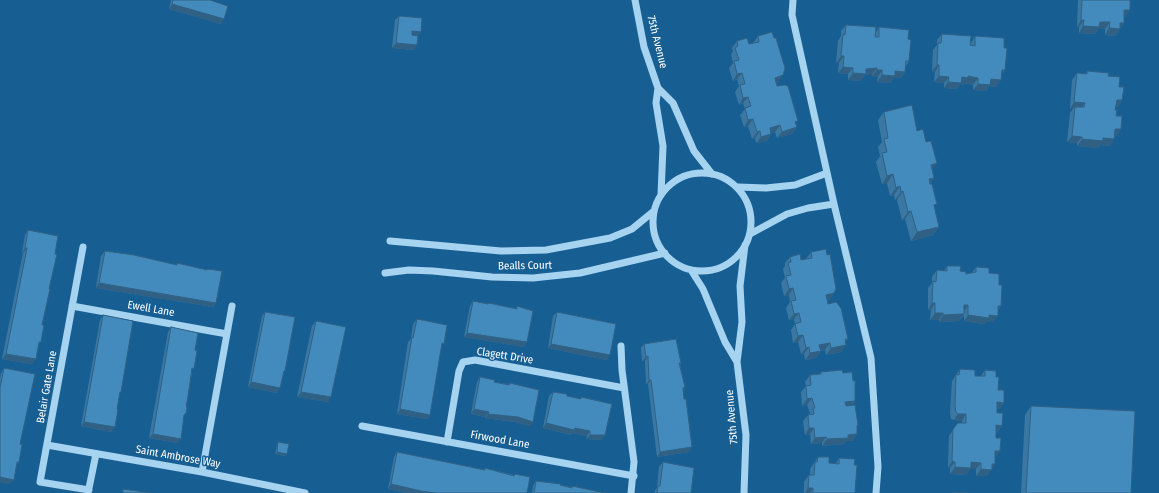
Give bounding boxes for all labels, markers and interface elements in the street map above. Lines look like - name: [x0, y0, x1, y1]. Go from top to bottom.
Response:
- street label: 75th Avenue: [644, 14, 670, 70]
- street label: Bealls Court: [498, 259, 552, 273]
- street label: Ewell Lane: [126, 298, 176, 320]
- street label: Clagett Drive: [476, 345, 534, 367]
- street label: Belair Gate Lane: [34, 350, 60, 424]
- street label: 75th Avenue: [723, 389, 741, 445]
- street label: Firwood Lane: [469, 428, 531, 452]
- street label: Saint Ambrose Way: [135, 443, 221, 471]

